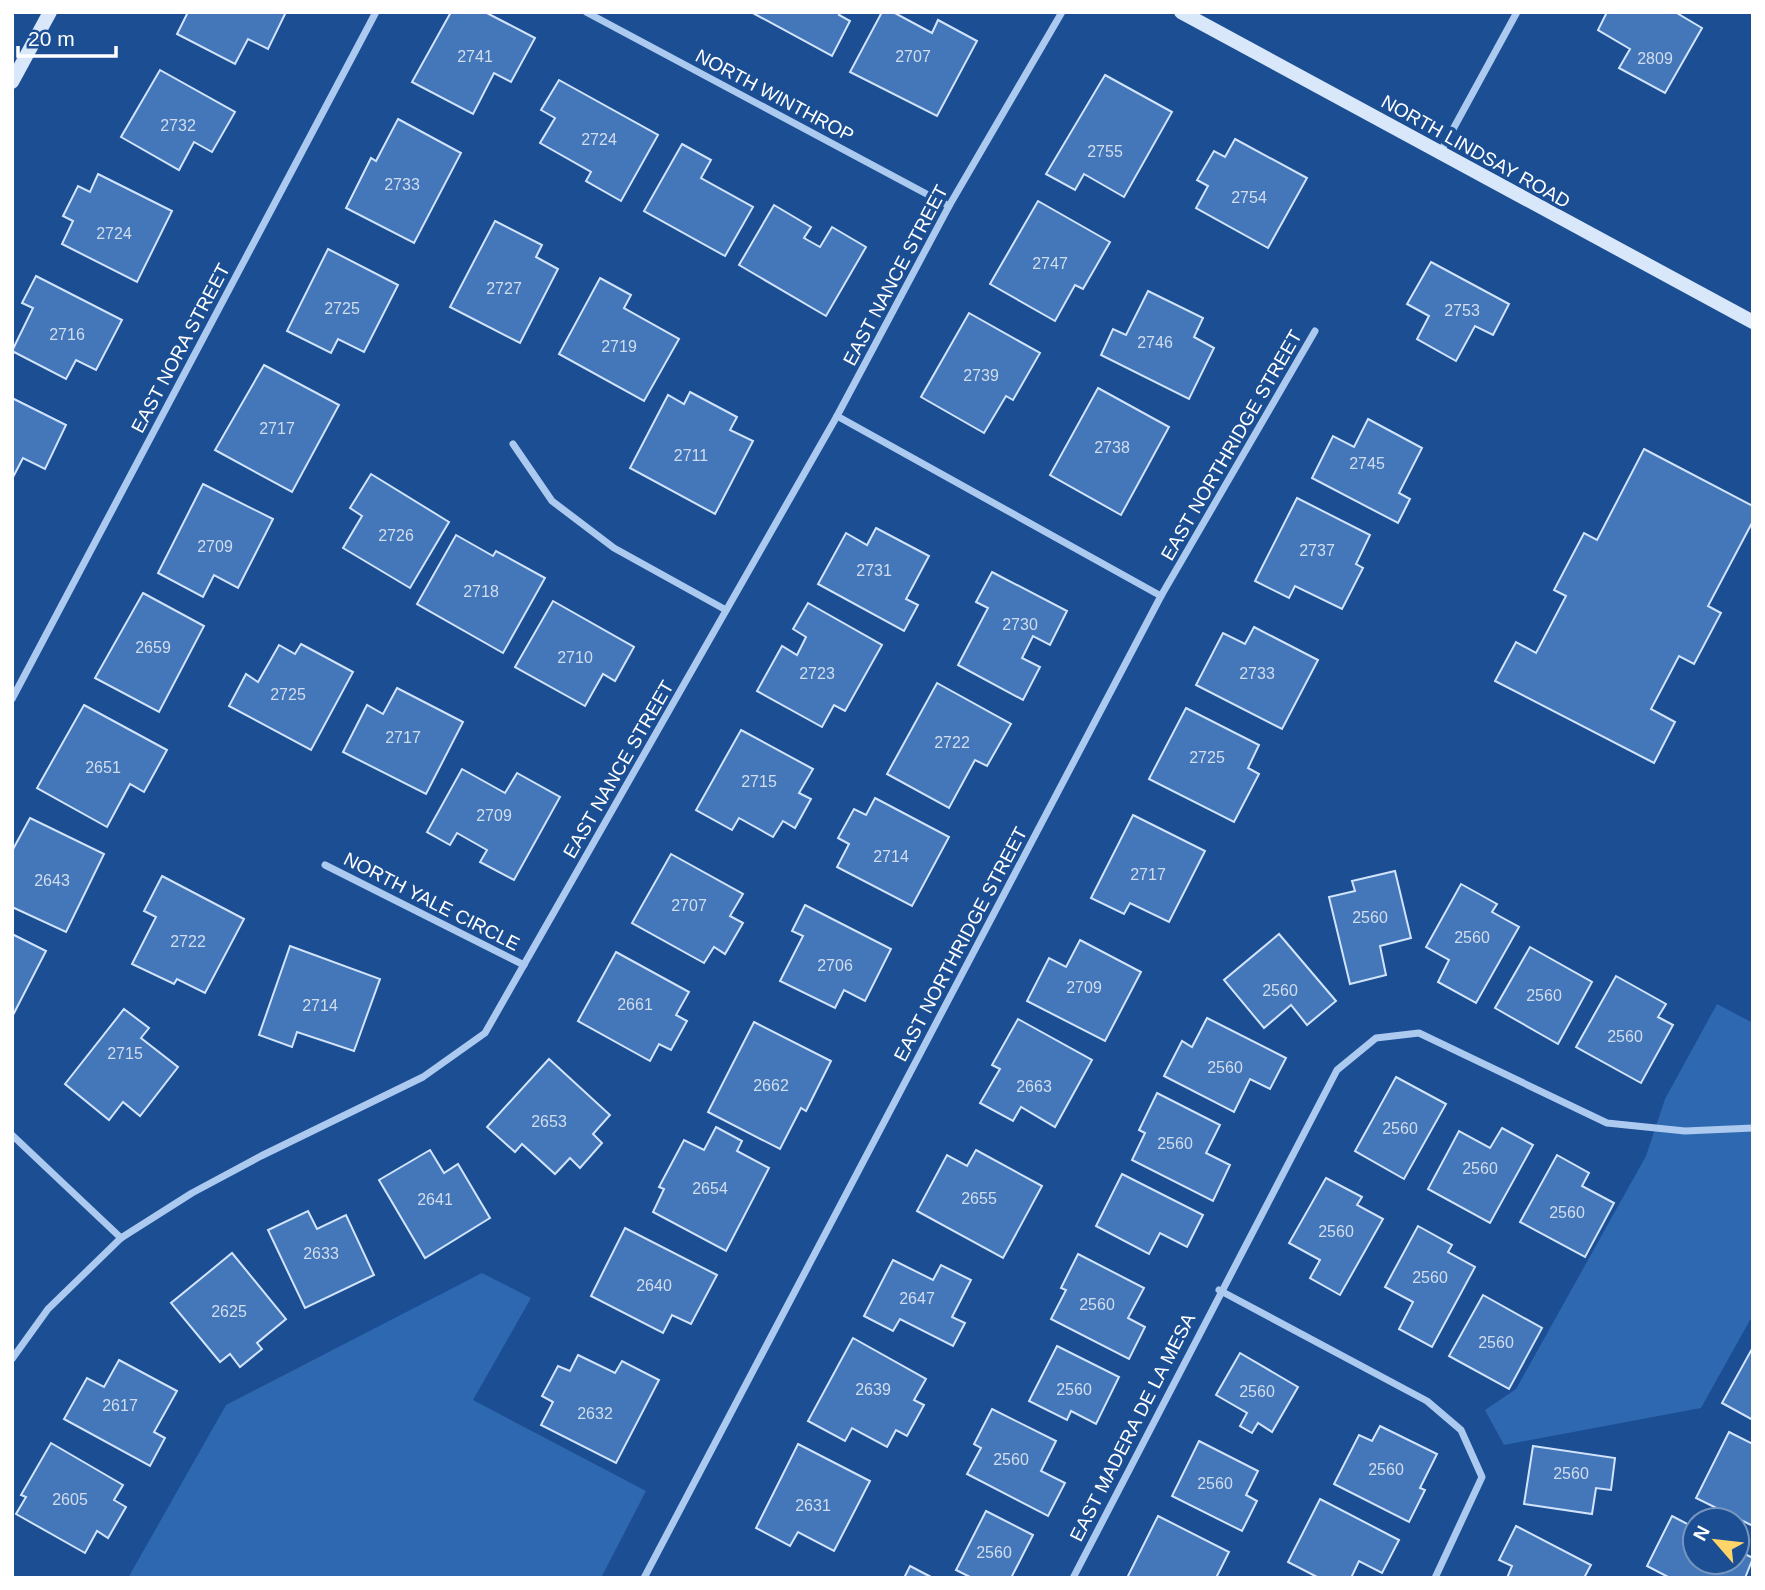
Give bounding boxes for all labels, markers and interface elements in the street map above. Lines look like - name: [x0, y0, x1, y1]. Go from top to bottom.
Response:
- scale bar: [18, 14, 116, 58]
- text: 20 m: [28, 27, 75, 50]
- street label: NORTH WINTHROP: [692, 45, 857, 146]
- house number: 2741: [457, 48, 493, 65]
- house number: 2707: [895, 48, 931, 65]
- house number: 2809: [1637, 50, 1673, 67]
- street label: NORTH LINDSAY ROAD: [1378, 91, 1574, 212]
- house number: 2732: [160, 117, 196, 134]
- house number: 2724: [581, 131, 617, 148]
- house number: 2755: [1087, 143, 1123, 160]
- house number: 2733: [384, 176, 420, 193]
- street label: EAST NANCE STREET: [839, 181, 952, 369]
- house number: 2754: [1231, 189, 1267, 206]
- house number: 2724: [96, 225, 132, 242]
- house number: 2747: [1032, 255, 1068, 272]
- street label: EAST NORA STREET: [127, 260, 234, 436]
- house number: 2727: [486, 280, 522, 297]
- house number: 2725: [324, 300, 360, 317]
- house number: 2753: [1444, 302, 1480, 319]
- house number: 2716: [49, 326, 85, 343]
- street label: EAST NORTHRIDGE STREET: [1157, 326, 1306, 564]
- house number: 2746: [1137, 334, 1173, 351]
- house number: 2719: [601, 338, 637, 355]
- house number: 2739: [963, 367, 999, 384]
- house number: 2717: [259, 420, 295, 437]
- house number: 2738: [1094, 439, 1130, 456]
- house number: 2711: [674, 447, 708, 464]
- house number: 2745: [1349, 455, 1385, 472]
- house number: 2726: [378, 527, 414, 544]
- house number: 2709: [197, 538, 233, 555]
- house number: 2737: [1299, 542, 1335, 559]
- house number: 2731: [856, 562, 892, 579]
- house number: 2718: [463, 583, 499, 600]
- house number: 2730: [1002, 616, 1038, 633]
- house number: 2659: [135, 639, 171, 656]
- house number: 2710: [557, 649, 593, 666]
- house number: 2723: [799, 665, 835, 682]
- house number: 2733: [1239, 665, 1275, 682]
- street label: EAST NANCE STREET: [559, 676, 678, 862]
- house number: 2725: [270, 686, 306, 703]
- house number: 2717: [385, 729, 421, 746]
- house number: 2722: [934, 734, 970, 751]
- house number: 2725: [1189, 749, 1225, 766]
- house number: 2651: [85, 759, 121, 776]
- house number: 2715: [741, 773, 777, 790]
- house number: 2709: [476, 807, 512, 824]
- street label: EAST NORTHRIDGE STREET: [890, 823, 1031, 1065]
- street label: NORTH YALE CIRCLE: [340, 848, 523, 955]
- house number: 2714: [873, 848, 909, 865]
- house number: 2717: [1130, 866, 1166, 883]
- house number: 2643: [34, 872, 70, 889]
- house number: 2707: [671, 897, 707, 914]
- house number: 2560: [1352, 909, 1388, 926]
- house number: 2560: [1454, 929, 1490, 946]
- house number: 2722: [170, 933, 206, 950]
- house number: 2706: [817, 957, 853, 974]
- house number: 2709: [1066, 979, 1102, 996]
- house number: 2560: [1262, 982, 1298, 999]
- house number: 2560: [1526, 987, 1562, 1004]
- house number: 2661: [617, 996, 653, 1013]
- house number: 2714: [302, 997, 338, 1014]
- house number: 2560: [1607, 1028, 1643, 1045]
- house number: 2715: [107, 1045, 143, 1062]
- house number: 2560: [1207, 1059, 1243, 1076]
- house number: 2662: [753, 1077, 789, 1094]
- house number: 2663: [1016, 1078, 1052, 1095]
- house number: 2653: [531, 1113, 567, 1130]
- house number: 2560: [1382, 1120, 1418, 1137]
- house number: 2560: [1157, 1135, 1193, 1152]
- house number: 2560: [1462, 1160, 1498, 1177]
- house number: 2654: [692, 1180, 728, 1197]
- house number: 2655: [961, 1190, 997, 1207]
- house number: 2641: [417, 1191, 453, 1208]
- house number: 2560: [1549, 1204, 1585, 1221]
- house number: 2560: [1318, 1223, 1354, 1240]
- house number: 2633: [303, 1245, 339, 1262]
- house number: 2560: [1412, 1269, 1448, 1286]
- house number: 2640: [636, 1277, 672, 1294]
- house number: 2647: [899, 1290, 935, 1307]
- house number: 2560: [1079, 1296, 1115, 1313]
- house number: 2625: [211, 1303, 247, 1320]
- street label: EAST MADERA DE LA MESA: [1066, 1309, 1199, 1545]
- house number: 2560: [1478, 1334, 1514, 1351]
- house number: 2639: [855, 1381, 891, 1398]
- house number: 2560: [1056, 1381, 1092, 1398]
- house number: 2560: [1239, 1383, 1275, 1400]
- house number: 2617: [102, 1397, 138, 1414]
- house number: 2632: [577, 1405, 613, 1422]
- house number: 2560: [993, 1451, 1029, 1468]
- house number: 2560: [1368, 1461, 1404, 1478]
- house number: 2560: [1553, 1465, 1589, 1482]
- house number: 2560: [1197, 1475, 1233, 1492]
- house number: 2605: [52, 1491, 88, 1508]
- house number: 2631: [795, 1497, 831, 1514]
- north arrow: [1681, 1506, 1751, 1576]
- text: N: [1689, 1522, 1714, 1544]
- house number: 2560: [976, 1544, 1012, 1561]

